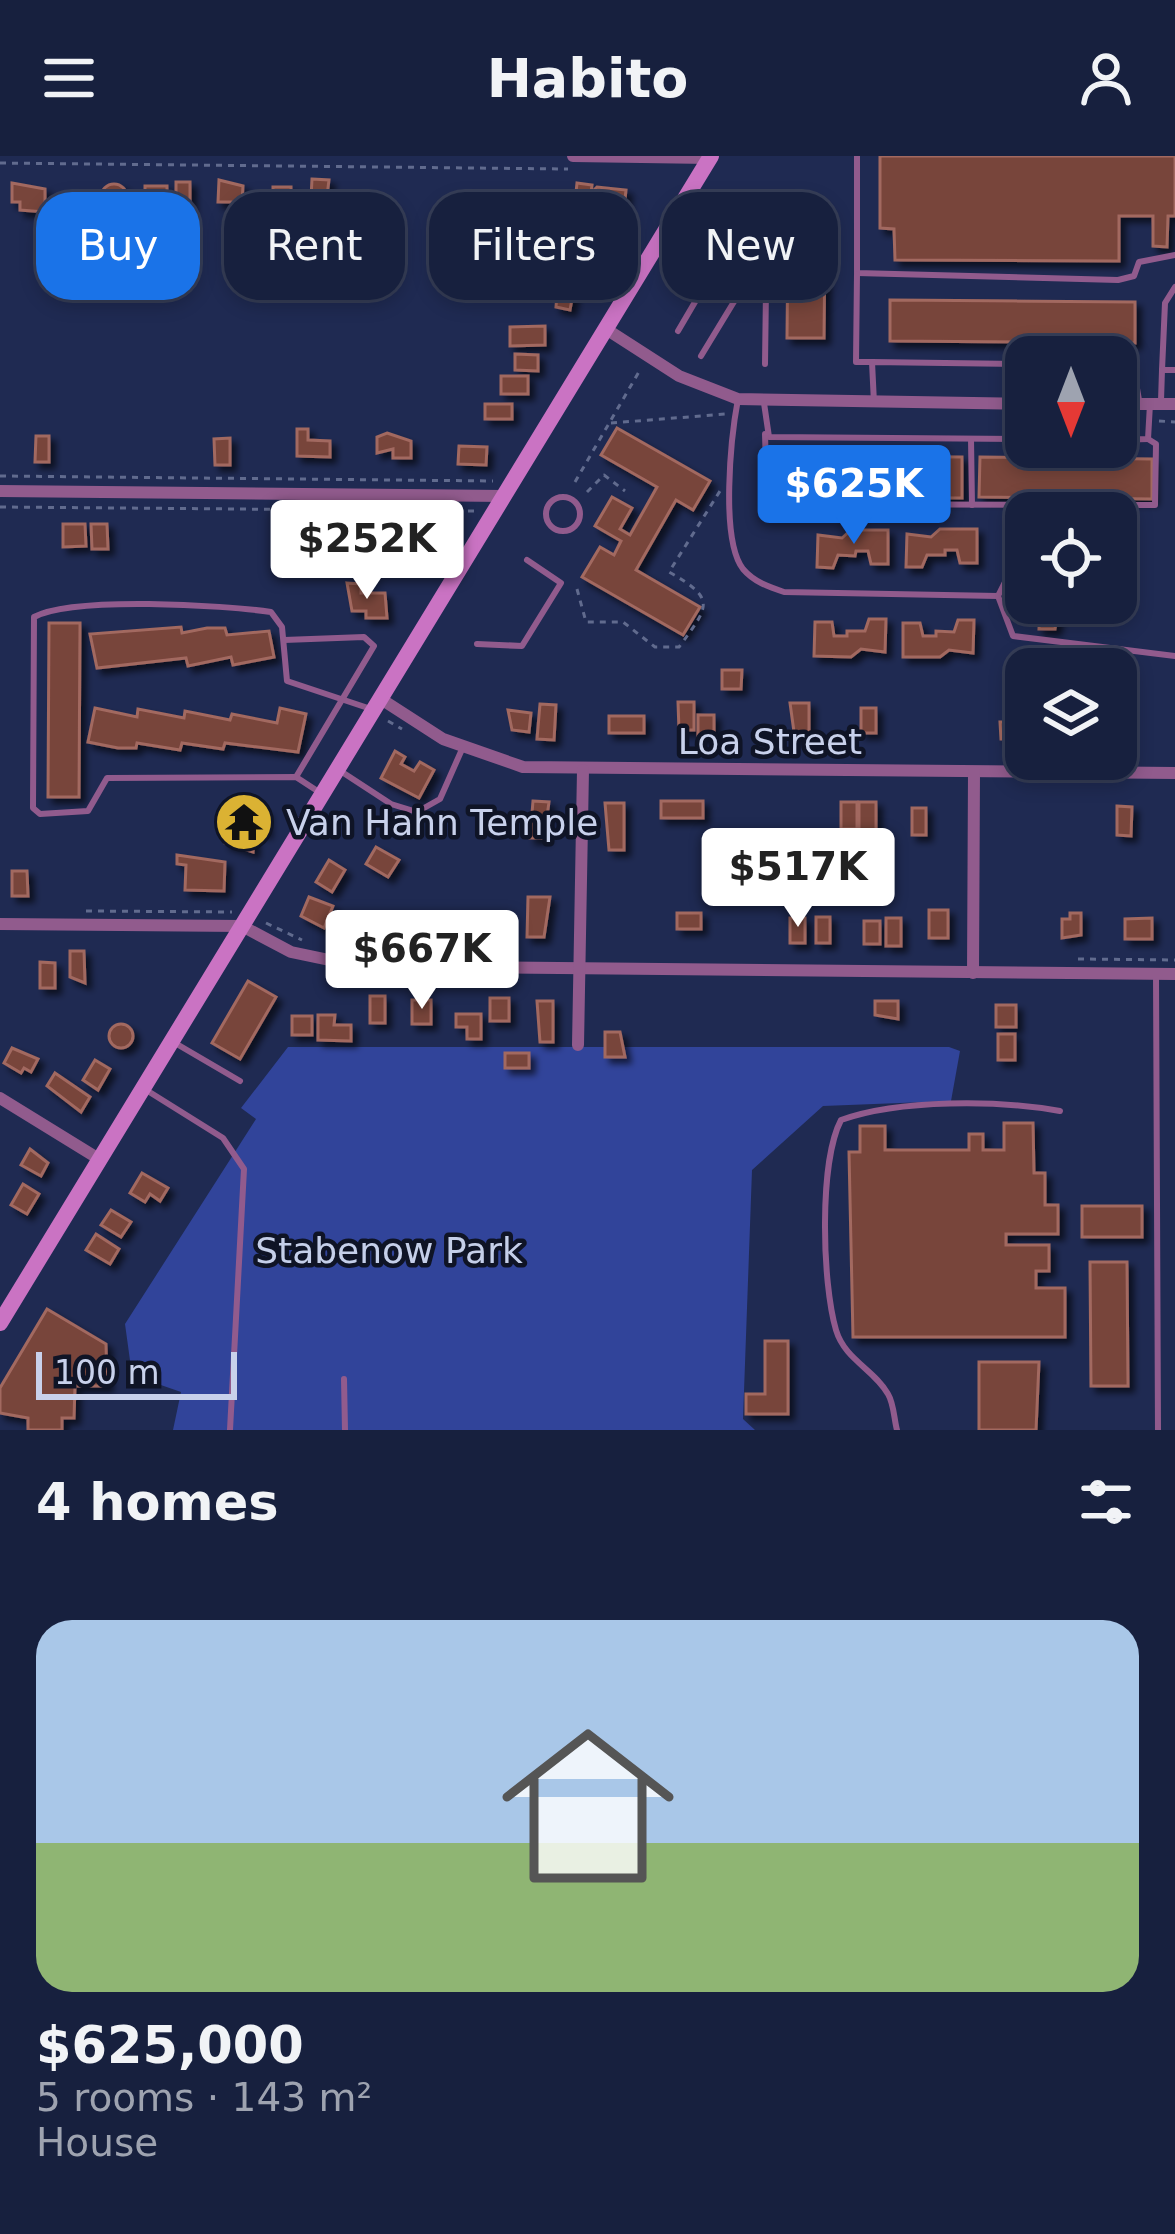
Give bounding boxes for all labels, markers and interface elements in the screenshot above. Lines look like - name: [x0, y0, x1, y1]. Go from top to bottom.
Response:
- icon: menu: [36, 45, 102, 111]
- icon: person: [1073, 45, 1139, 111]
- text: Habito: [487, 47, 688, 110]
- chip: Buy: [36, 192, 200, 300]
- chip: Rent: [224, 192, 405, 300]
- chip: Filters: [429, 192, 638, 300]
- chip: New: [662, 192, 838, 300]
- north arrow: [1005, 336, 1137, 468]
- map controls: [1005, 336, 1137, 780]
- pin: $625K: [770, 445, 938, 547]
- text: $625K: [785, 461, 923, 506]
- button: locate: [1005, 492, 1137, 624]
- pin: $252K: [283, 500, 451, 602]
- text: $252K: [298, 516, 436, 561]
- button: layers: [1005, 648, 1137, 780]
- street label: Loa Street: [678, 721, 862, 762]
- temple icon: Van Hahn Temple: [213, 791, 275, 853]
- place label: Van Hahn Temple: [286, 802, 598, 843]
- pin: $517K: [714, 828, 882, 930]
- text: $517K: [729, 844, 867, 889]
- pin: $667K: [338, 910, 506, 1012]
- text: $667K: [353, 926, 491, 971]
- park label: Stabenow Park: [255, 1230, 523, 1271]
- scale bar: [36, 1346, 237, 1399]
- text: 100 m: [54, 1353, 160, 1392]
- icon: filters: [1073, 1469, 1139, 1535]
- text: 4 homes: [36, 1473, 279, 1532]
- icon: home: [480, 1698, 696, 1914]
- text: $625,000: [36, 2016, 304, 2075]
- text: 5 rooms · 143 m²: [36, 2075, 372, 2120]
- text: House: [36, 2120, 158, 2165]

